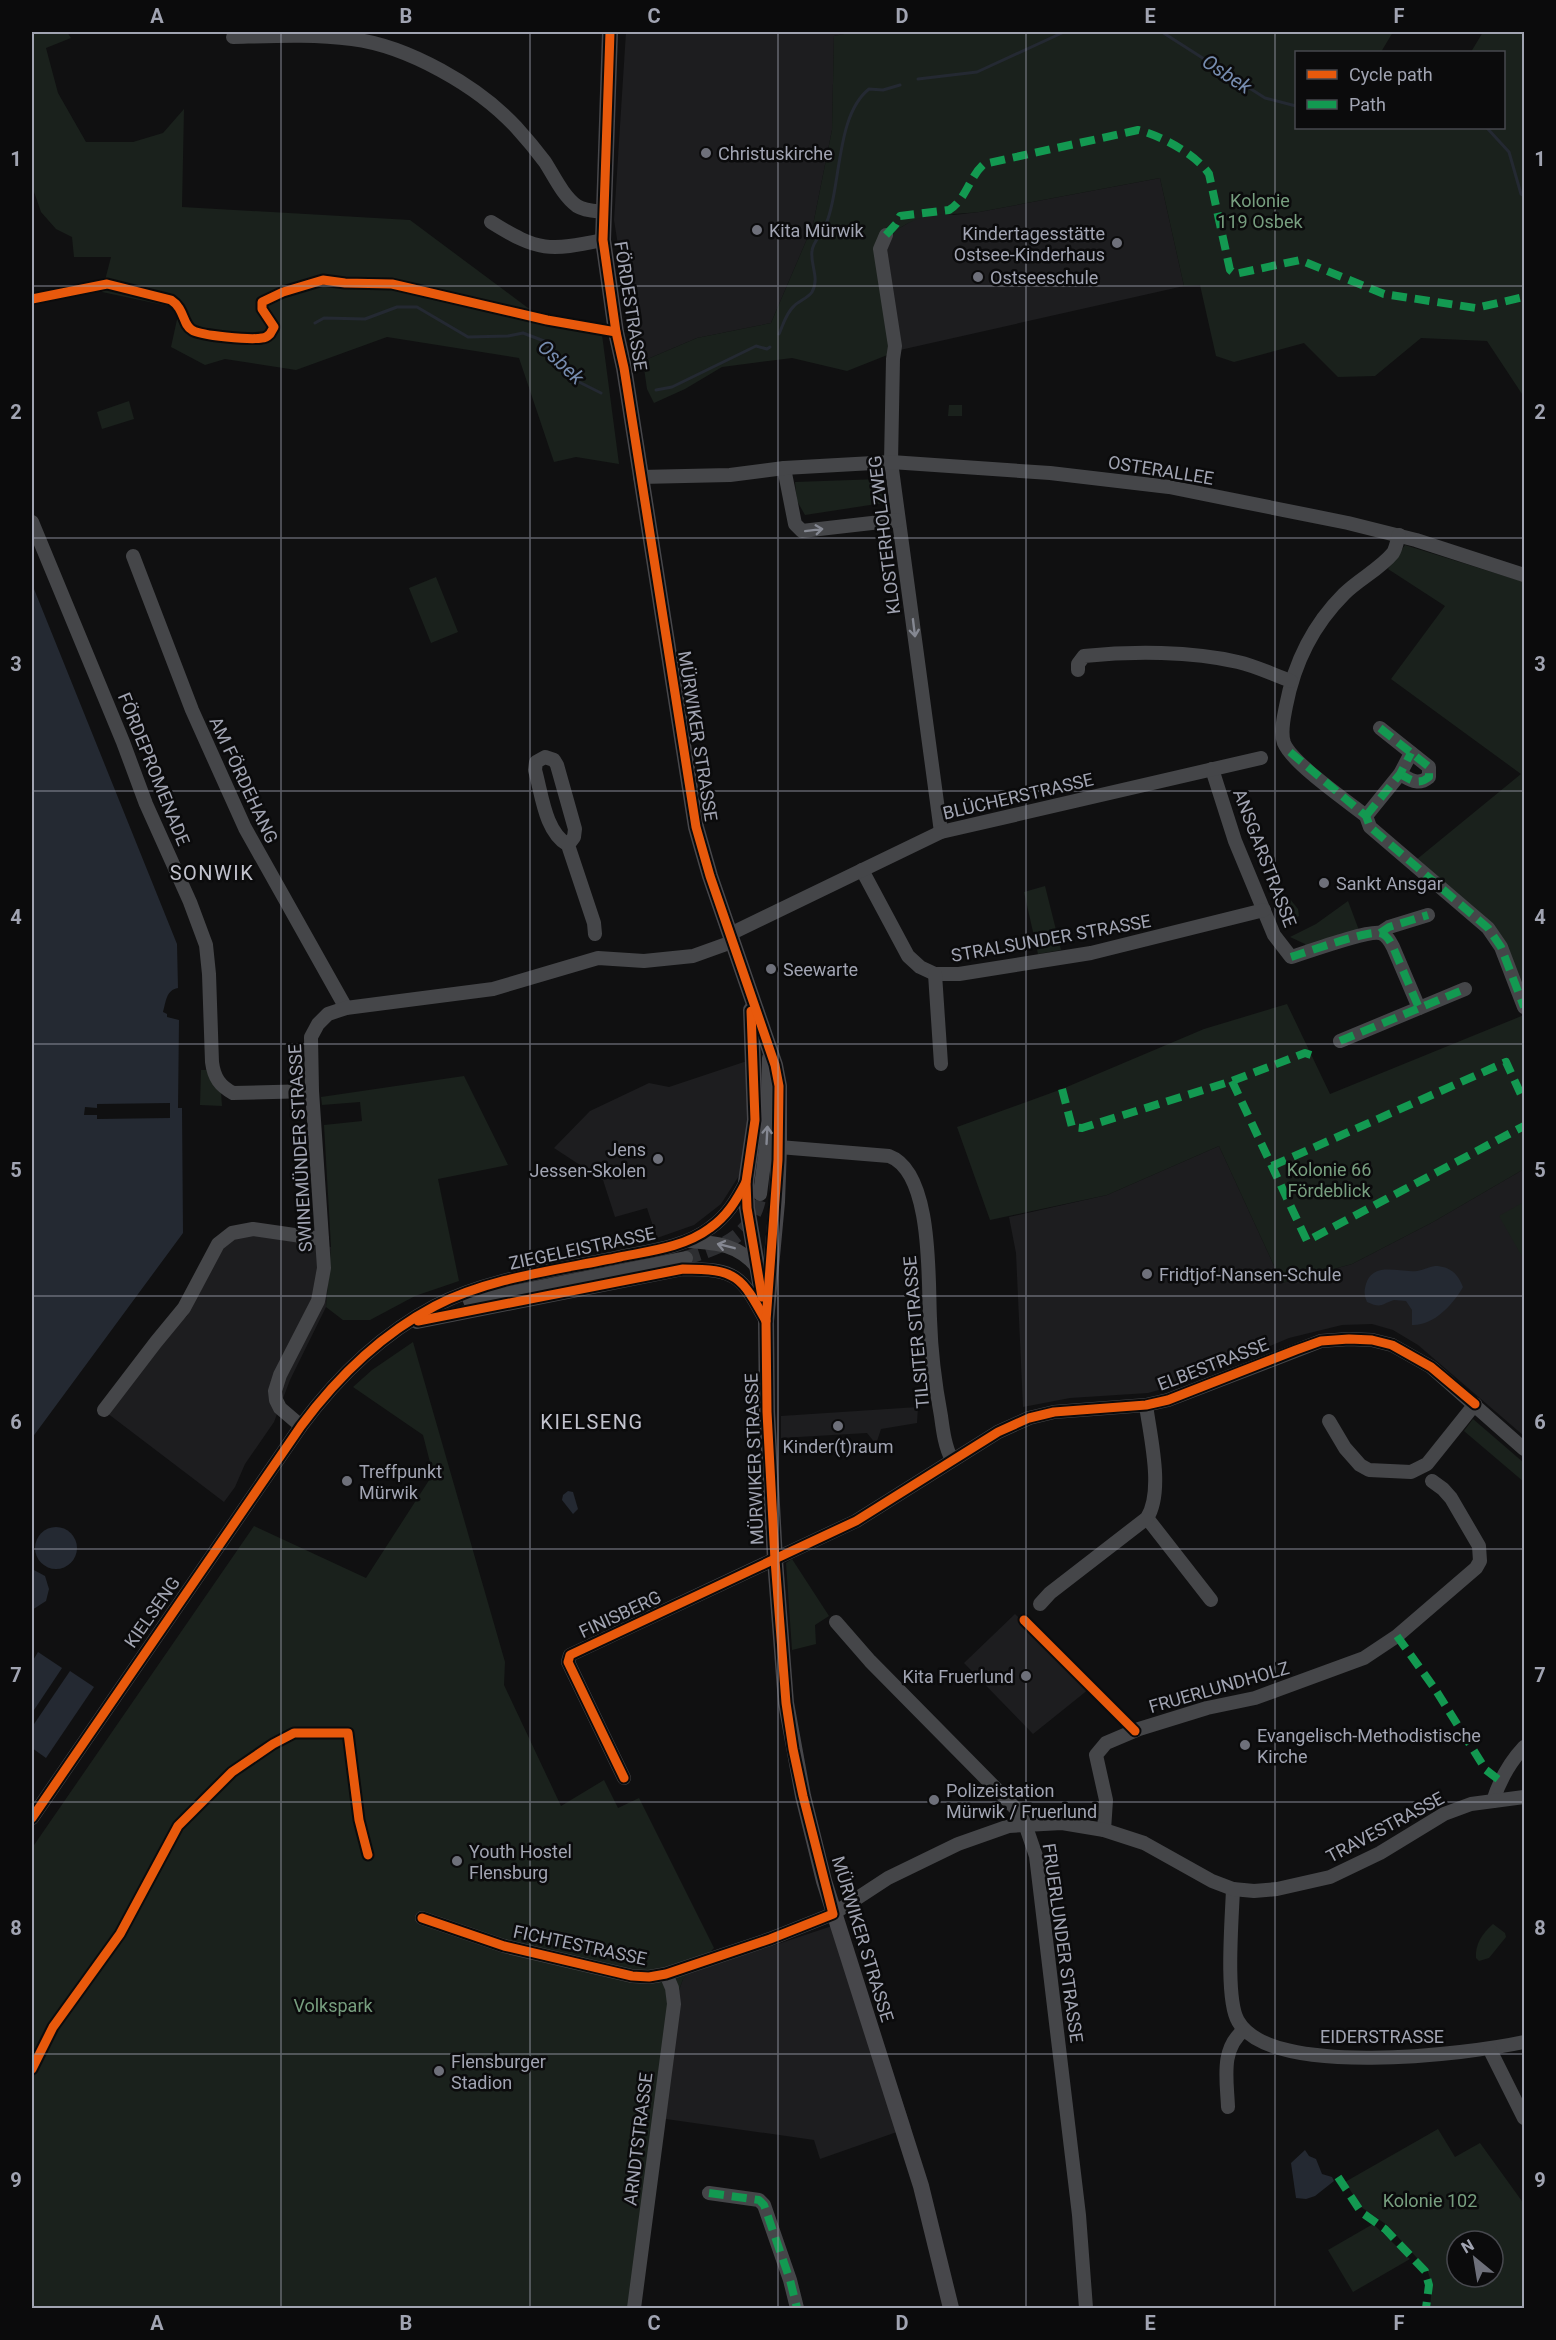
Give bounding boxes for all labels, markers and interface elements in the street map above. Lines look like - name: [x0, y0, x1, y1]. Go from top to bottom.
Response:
- text: A: [150, 4, 164, 28]
- text: B: [400, 4, 412, 28]
- text: C: [647, 4, 661, 28]
- text: D: [896, 4, 909, 28]
- text: E: [1144, 4, 1156, 28]
- text: F: [1394, 4, 1405, 28]
- water label: Osbek: [1198, 49, 1257, 100]
- legend: [1295, 51, 1505, 129]
- text: Cycle path: [1349, 64, 1433, 85]
- text: Path: [1349, 94, 1386, 115]
- place label: Christuskirche: [718, 143, 833, 164]
- marker: Christuskirche: [699, 146, 713, 160]
- text: 1: [10, 147, 22, 171]
- text: 1: [1534, 147, 1546, 171]
- park label: Kolonie 119 Osbek: [1217, 190, 1304, 232]
- place label: Kita Mürwik: [769, 220, 865, 241]
- marker: Kita Mürwik: [750, 223, 764, 237]
- place label: Kindertagesstätte Ostsee-Kinderhaus: [954, 223, 1105, 265]
- marker: Kindertagesstätte Ostsee-Kinderhaus: [1110, 236, 1124, 250]
- street label: FÖRDESTRASSE: [610, 239, 652, 373]
- place label: Ostseeschule: [990, 267, 1098, 288]
- marker: Ostseeschule: [971, 270, 985, 284]
- water label: Osbek: [533, 335, 590, 390]
- text: 2: [10, 400, 22, 424]
- text: 2: [1534, 400, 1546, 424]
- street label: OSTERALLEE: [1107, 451, 1215, 489]
- street label: KLOSTERHOLZWEG: [864, 454, 904, 616]
- one-way arrow: [803, 524, 823, 535]
- one-way arrow: [909, 617, 920, 637]
- street label: MÜRWIKER STRASSE: [674, 649, 722, 823]
- text: 3: [10, 652, 22, 676]
- text: 3: [1534, 652, 1546, 676]
- street label: FÖRDEPROMENADE: [114, 689, 194, 849]
- street label: AM FÖRDEHANG: [205, 713, 283, 847]
- street label: BLÜCHERSTRASSE: [941, 768, 1095, 824]
- street label: ANSGARSTRASSE: [1229, 786, 1301, 930]
- district label: SONWIK: [170, 861, 254, 885]
- place label: Sankt Ansgar: [1336, 873, 1443, 894]
- marker: Sankt Ansgar: [1317, 876, 1331, 890]
- text: 4: [10, 905, 22, 929]
- text: 4: [1534, 905, 1546, 929]
- street label: STRALSUNDER STRASSE: [949, 910, 1153, 966]
- place label: Seewarte: [783, 959, 858, 980]
- marker: Seewarte: [764, 962, 778, 976]
- street label: SWINEMÜNDER STRASSE: [284, 1043, 316, 1253]
- one-way arrow: [761, 1126, 772, 1146]
- place label: Jens Jessen-Skolen: [530, 1139, 646, 1181]
- marker: Jens Jessen-Skolen: [651, 1152, 665, 1166]
- text: 5: [10, 1158, 22, 1182]
- text: 5: [1534, 1158, 1546, 1182]
- park label: Kolonie 66 Fördeblick: [1287, 1159, 1371, 1201]
- street label: ZIEGELEISTRASSE: [507, 1222, 657, 1274]
- one-way arrow: [717, 1240, 736, 1251]
- street label: TILSITER STRASSE: [899, 1255, 933, 1409]
- place label: Fridtjof-Nansen-Schule: [1159, 1264, 1341, 1285]
- marker: Fridtjof-Nansen-Schule: [1140, 1267, 1154, 1281]
- street label: ELBESTRASSE: [1155, 1333, 1271, 1395]
- street label: MÜRWIKER STRASSE: [740, 1373, 768, 1545]
- text: 6: [10, 1410, 22, 1434]
- district label: KIELSENG: [540, 1410, 644, 1434]
- text: 6: [1534, 1410, 1546, 1434]
- marker: Kinder(t)raum: [831, 1419, 845, 1433]
- place label: Kinder(t)raum: [783, 1436, 893, 1458]
- place label: Treffpunkt Mürwik: [359, 1461, 442, 1503]
- marker: Treffpunkt Mürwik: [340, 1474, 354, 1488]
- street label: KIELSENG: [120, 1572, 184, 1652]
- street label: FINISBERG: [576, 1586, 664, 1642]
- street label: FRUERLUNDHOLZ: [1146, 1657, 1292, 1717]
- text: 7: [10, 1663, 22, 1687]
- text: 7: [1534, 1663, 1546, 1687]
- place label: Kita Fruerlund: [902, 1666, 1014, 1687]
- marker: Kita Fruerlund: [1019, 1669, 1033, 1683]
- place label: Evangelisch-Methodistische Kirche: [1257, 1725, 1481, 1767]
- marker: Evangelisch-Methodistische Kirche: [1238, 1738, 1252, 1752]
- place label: Polizeistation Mürwik / Fruerlund: [946, 1780, 1097, 1822]
- street label: TRAVESTRASSE: [1323, 1787, 1447, 1867]
- marker: Polizeistation Mürwik / Fruerlund: [927, 1793, 941, 1807]
- place label: Youth Hostel Flensburg: [469, 1841, 572, 1883]
- street label: FRUERLUNDER STRASSE: [1039, 1842, 1087, 2044]
- marker: Youth Hostel Flensburg: [450, 1854, 464, 1868]
- street label: MÜRWIKER STRASSE: [828, 1854, 898, 2024]
- text: 8: [10, 1916, 22, 1940]
- text: 8: [1534, 1916, 1546, 1940]
- street label: FICHTESTRASSE: [511, 1921, 649, 1969]
- park label: Volkspark: [293, 1995, 373, 2016]
- street label: EIDERSTRASSE: [1320, 2026, 1444, 2047]
- place label: Flensburger Stadion: [451, 2051, 546, 2093]
- marker: Flensburger Stadion: [432, 2064, 446, 2078]
- street label: ARNDTSTRASSE: [619, 2071, 657, 2207]
- text: 9: [10, 2168, 22, 2192]
- text: 9: [1534, 2168, 1546, 2192]
- park label: Kolonie 102: [1383, 2190, 1477, 2211]
- north arrow: [1445, 2229, 1505, 2289]
- text: N: [1458, 2235, 1477, 2257]
- text: A: [150, 2311, 164, 2335]
- text: B: [400, 2311, 412, 2335]
- text: C: [647, 2311, 661, 2335]
- text: D: [896, 2311, 909, 2335]
- text: E: [1144, 2311, 1156, 2335]
- text: F: [1394, 2311, 1405, 2335]

